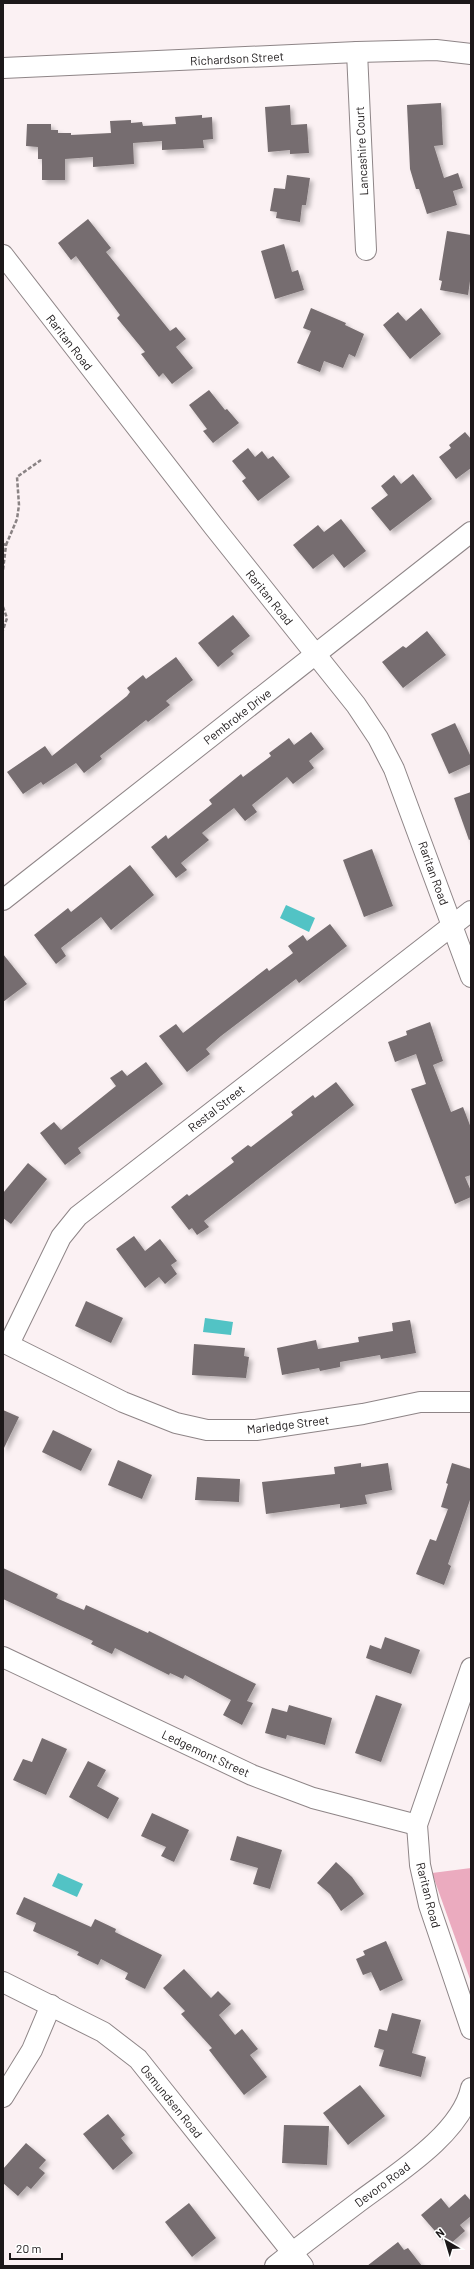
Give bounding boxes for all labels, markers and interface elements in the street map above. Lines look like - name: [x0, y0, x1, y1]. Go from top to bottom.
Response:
- street label: Richardson Street: [190, 49, 284, 67]
- street label: Lancashire Court: [352, 106, 370, 196]
- street label: Raritan Road: [44, 311, 96, 373]
- street label: Raritan Road: [244, 567, 296, 627]
- street label: Pembroke Drive: [200, 685, 274, 747]
- street label: Raritan Road: [416, 839, 452, 907]
- street label: Restal Street: [185, 1082, 247, 1134]
- street label: Marledge Street: [246, 1412, 330, 1436]
- street label: Ledgemont Street: [160, 1727, 252, 1779]
- street label: Raritan Road: [414, 1861, 444, 1929]
- street label: Osmundsen Road: [138, 2062, 206, 2140]
- street label: Devoro Road: [352, 2159, 412, 2209]
- north arrow: [426, 2221, 466, 2261]
- text: N: [433, 2225, 446, 2240]
- scale bar: [10, 2235, 62, 2261]
- text: 20 m: [16, 2241, 42, 2255]

